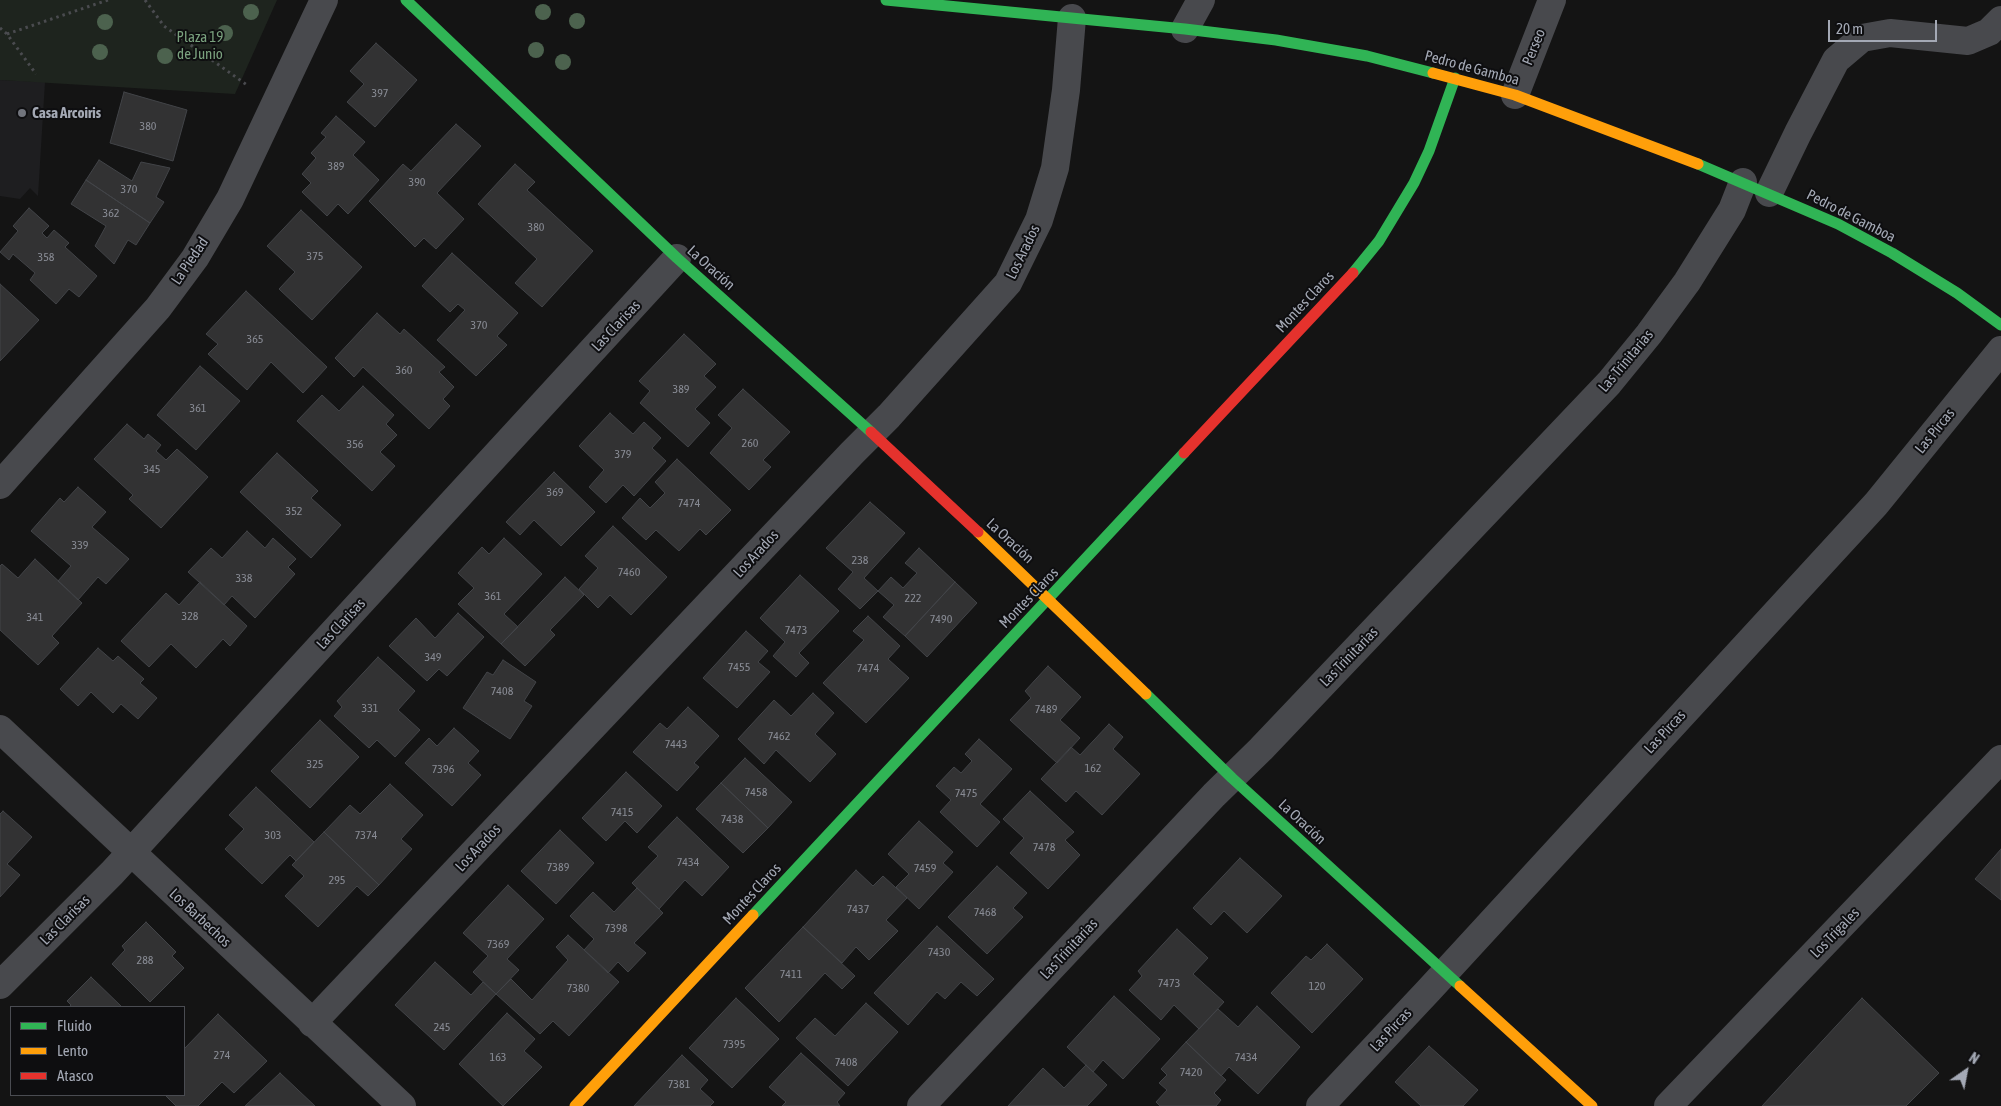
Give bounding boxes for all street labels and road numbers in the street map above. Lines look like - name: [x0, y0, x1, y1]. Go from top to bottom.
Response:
- street label: Perseo: [1519, 26, 1549, 68]
- street label: Pedro de Gamboa: [1423, 47, 1521, 89]
- street label: Pedro de Gamboa: [1804, 186, 1898, 246]
- street label: Los Arados: [1002, 222, 1044, 282]
- street label: La Piedad: [168, 234, 212, 288]
- street label: La Oración: [683, 242, 739, 294]
- street label: Montes Claros: [1272, 268, 1338, 336]
- street label: Las Clarisas: [588, 297, 644, 355]
- street label: Las Trinitarias: [1595, 326, 1657, 396]
- street label: Las Pircas: [1911, 405, 1959, 457]
- street label: La Oración: [983, 515, 1037, 567]
- street label: Los Arados: [730, 527, 782, 581]
- street label: Montes Claros: [996, 564, 1062, 632]
- street label: Las Clarisas: [313, 595, 369, 653]
- street label: Las Trinitarias: [1316, 623, 1382, 691]
- street label: Las Pircas: [1640, 707, 1690, 757]
- street label: La Oración: [1275, 796, 1329, 848]
- street label: Los Arados: [452, 821, 504, 875]
- street label: Montes Claros: [719, 860, 785, 928]
- street label: Los Barbechos: [165, 885, 235, 951]
- street label: Las Clarisas: [36, 891, 94, 949]
- street label: Los Trigales: [1807, 904, 1863, 962]
- street label: Las Trinitarias: [1037, 915, 1101, 983]
- street label: Las Pircas: [1366, 1005, 1416, 1055]

